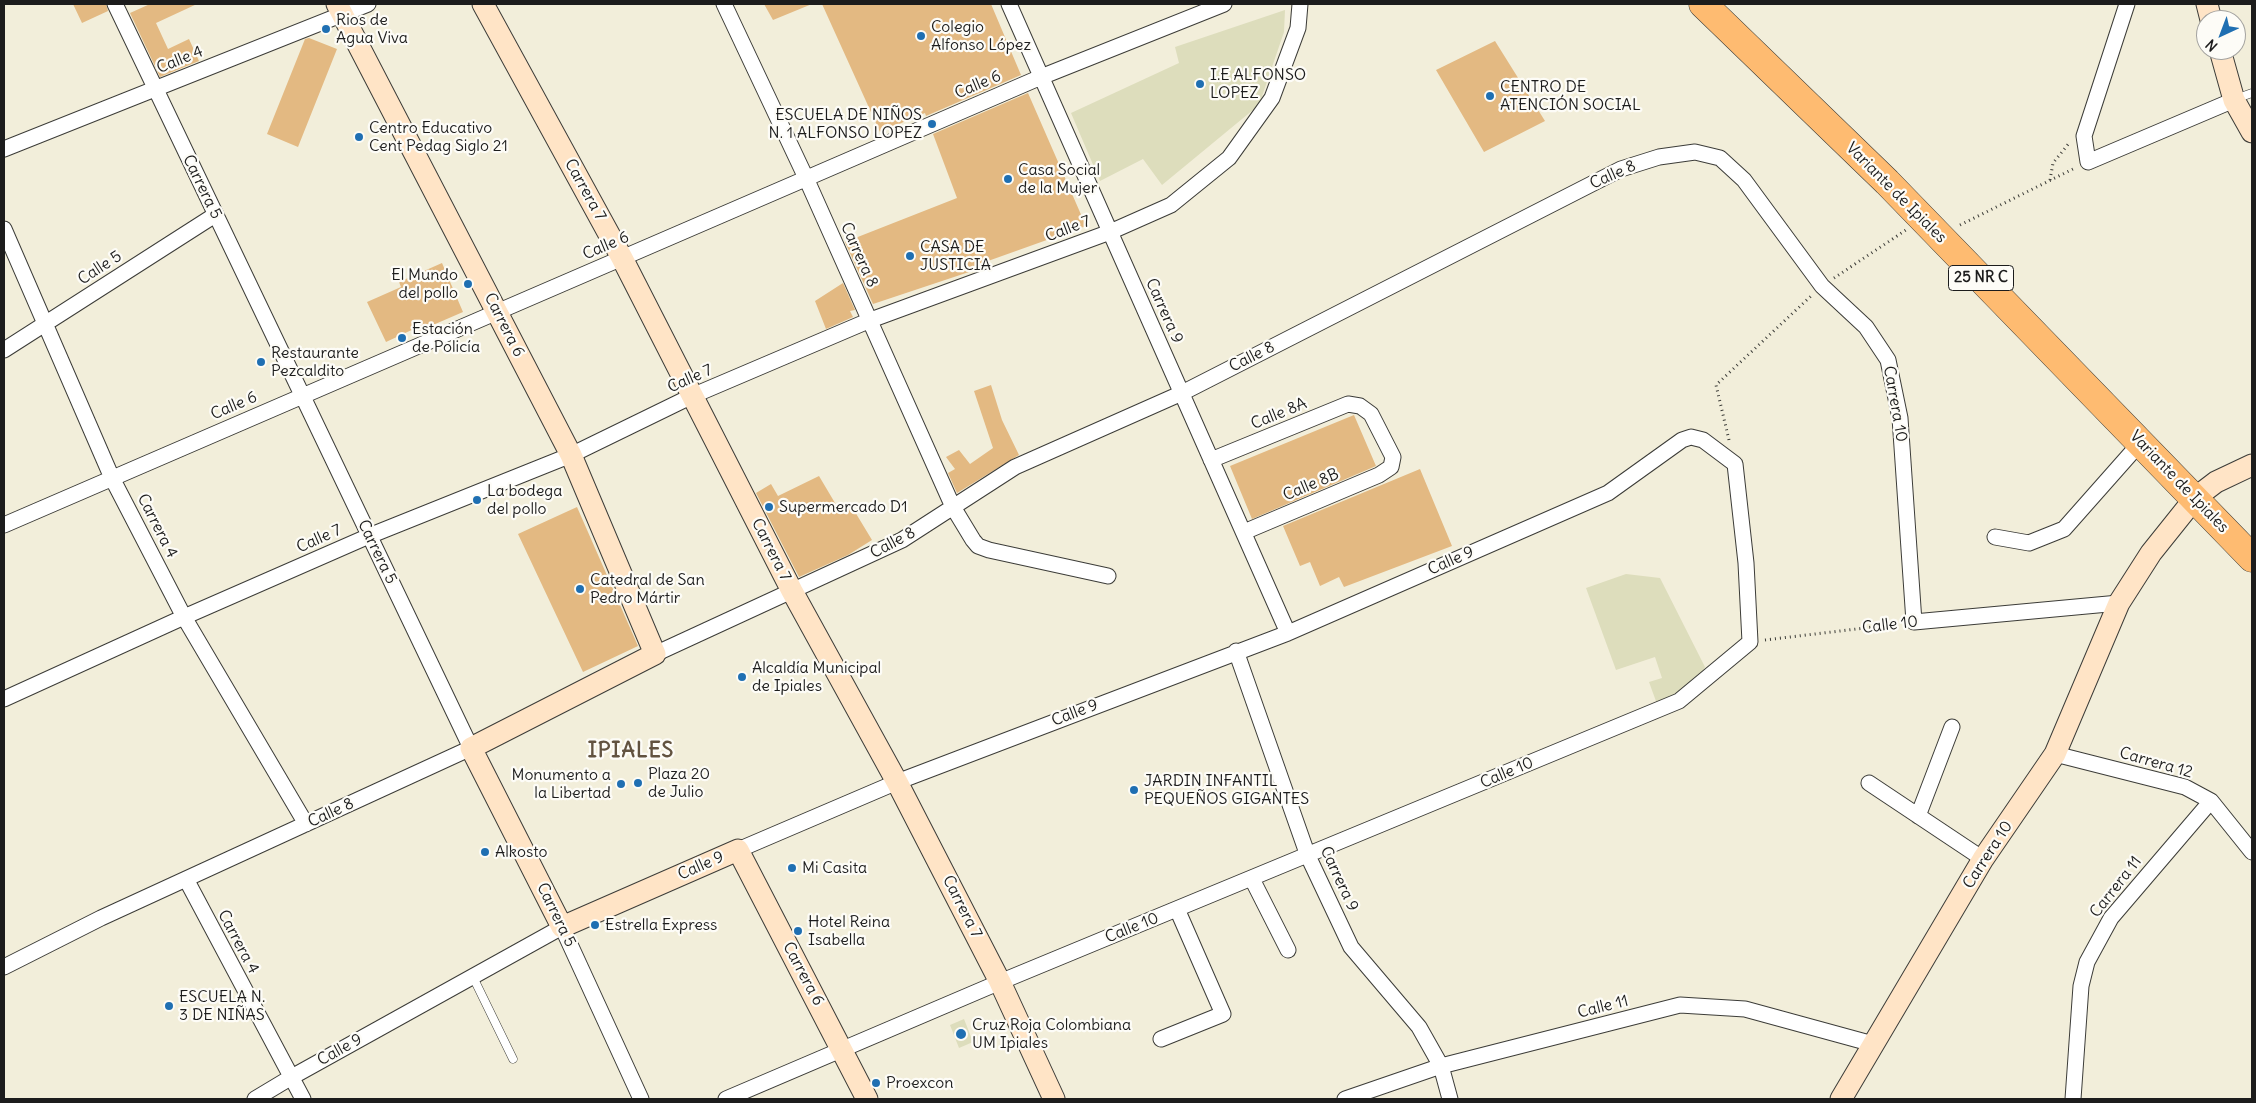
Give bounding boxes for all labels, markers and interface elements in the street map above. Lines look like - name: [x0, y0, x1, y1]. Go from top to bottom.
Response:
- place label: Rios de Agua Viva: [336, 10, 408, 48]
- north arrow: [2196, 10, 2246, 60]
- place label: Colegio Alfonso López: [931, 17, 1031, 55]
- marker: Rios de Agua Viva: [320, 23, 332, 35]
- marker: Colegio Alfonso López: [915, 30, 927, 42]
- text: N: [2202, 35, 2221, 55]
- street label: Calle 4: [154, 42, 206, 78]
- place label: I.E ALFONSO LOPEZ: [1210, 65, 1306, 103]
- street label: Calle 6: [952, 67, 1004, 103]
- place label: CENTRO DE ATENCIÓN SOCIAL: [1500, 77, 1641, 115]
- marker: I.E ALFONSO LOPEZ: [1194, 78, 1206, 90]
- marker: CENTRO DE ATENCIÓN SOCIAL: [1484, 90, 1496, 102]
- place label: ESCUELA DE NIÑOS N. 1 ALFONSO LOPEZ: [769, 105, 922, 143]
- place label: Centro Educativo Cent Pedag Siglo 21: [369, 118, 508, 156]
- marker: ESCUELA DE NIÑOS N. 1 ALFONSO LOPEZ: [926, 118, 938, 130]
- marker: Centro Educativo Cent Pedag Siglo 21: [353, 131, 365, 143]
- street label: Variante de Ipiales: [1842, 139, 1950, 247]
- street label: Carrera 5: [178, 152, 226, 222]
- street label: Carrera 7: [560, 156, 610, 224]
- street label: Calle 8: [1587, 156, 1639, 194]
- place label: Casa Social de la Mujer: [1018, 160, 1100, 198]
- marker: Casa Social de la Mujer: [1002, 173, 1014, 185]
- street label: Calle 7: [1043, 212, 1093, 246]
- street label: Carrera 8: [836, 219, 882, 291]
- street label: Calle 6: [580, 228, 632, 264]
- place label: CASA DE JUSTICIA: [920, 237, 991, 275]
- street label: Calle 5: [75, 247, 125, 289]
- marker: CASA DE JUSTICIA: [904, 250, 916, 262]
- place label: El Mundo del pollo: [391, 265, 458, 303]
- road number: 25 NR C: [1948, 266, 2014, 290]
- street label: Carrera 9: [1141, 275, 1187, 347]
- marker: El Mundo del pollo: [462, 278, 474, 290]
- street label: Carrera 6: [480, 290, 528, 360]
- place label: Estación de Policía: [412, 319, 480, 357]
- marker: Estación de Policía: [396, 332, 408, 344]
- street label: Calle 8: [1226, 337, 1278, 377]
- place label: Restaurante Pezcaldito: [271, 343, 359, 381]
- marker: Restaurante Pezcaldito: [255, 356, 267, 368]
- street label: Calle 7: [665, 361, 715, 397]
- street label: Carrera 10: [1879, 364, 1911, 444]
- street label: Calle 6: [208, 388, 260, 424]
- street label: Calle 8A: [1248, 394, 1310, 434]
- street label: Variante de Ipiales: [2125, 427, 2233, 537]
- street label: Calle 8B: [1280, 465, 1342, 505]
- place label: La bodega del pollo: [487, 481, 562, 519]
- street label: Carrera 4: [133, 491, 181, 561]
- marker: La bodega del pollo: [471, 494, 483, 506]
- place label: Supermercado D1: [779, 497, 908, 517]
- marker: Supermercado D1: [763, 501, 775, 513]
- street label: Carrera 7: [747, 515, 795, 585]
- street label: Carrera 5: [353, 517, 401, 587]
- street label: Calle 7: [294, 521, 344, 557]
- street label: Calle 8: [867, 523, 919, 563]
- street label: Calle 9: [1425, 542, 1477, 580]
- place label: Catedral de San Pedro Mártir: [590, 570, 705, 608]
- marker: Catedral de San Pedro Mártir: [574, 583, 586, 595]
- street label: Calle 10: [1861, 612, 1919, 638]
- place label: Alcaldía Municipal de Ipiales: [752, 658, 881, 696]
- marker: Alcaldía Municipal de Ipiales: [736, 671, 748, 683]
- street label: Calle 9: [1049, 695, 1101, 731]
- district label: IPIALES: [587, 738, 675, 764]
- street label: Carrera 12: [2117, 743, 2195, 783]
- street label: Calle 10: [1477, 753, 1537, 793]
- place label: Plaza 20 de Julio: [648, 764, 710, 802]
- place label: Monumento a la Libertad: [512, 765, 611, 803]
- place label: JARDIN INFANTIL PEQUEÑOS GIGANTES: [1144, 771, 1309, 809]
- marker: Plaza 20 de Julio: [632, 777, 644, 789]
- marker: Monumento a la Libertad: [615, 778, 627, 790]
- marker: JARDIN INFANTIL PEQUEÑOS GIGANTES: [1128, 784, 1140, 796]
- street label: Calle 8: [305, 794, 357, 832]
- street label: Carrera 10: [1959, 818, 2017, 892]
- place label: Alkosto: [495, 842, 548, 862]
- street label: Carrera 9: [1316, 844, 1362, 914]
- marker: Alkosto: [479, 846, 491, 858]
- street label: Calle 9: [675, 847, 727, 885]
- street label: Carrera 11: [2086, 852, 2146, 922]
- place label: Mi Casita: [802, 858, 867, 878]
- marker: Mi Casita: [786, 862, 798, 874]
- street label: Carrera 7: [938, 872, 986, 942]
- street label: Carrera 5: [532, 880, 580, 950]
- street label: Carrera 4: [213, 907, 263, 977]
- street label: Calle 10: [1102, 909, 1162, 947]
- place label: Hotel Reina Isabella: [808, 912, 890, 950]
- place label: Estrella Express: [605, 915, 717, 935]
- marker: Estrella Express: [589, 919, 601, 931]
- marker: Hotel Reina Isabella: [792, 925, 804, 937]
- street label: Carrera 6: [778, 939, 828, 1009]
- place label: ESCUELA N. 3 DE NIÑAS: [179, 987, 265, 1025]
- street label: Calle 11: [1576, 991, 1630, 1023]
- marker: ESCUELA N. 3 DE NIÑAS: [163, 1000, 175, 1012]
- place label: Cruz Roja Colombiana UM Ipiales: [972, 1015, 1131, 1053]
- marker: Cruz Roja Colombiana UM Ipiales: [954, 1027, 968, 1041]
- street label: Calle 9: [314, 1030, 366, 1070]
- place label: Proexcon: [886, 1073, 953, 1093]
- marker: Proexcon: [870, 1077, 882, 1089]

